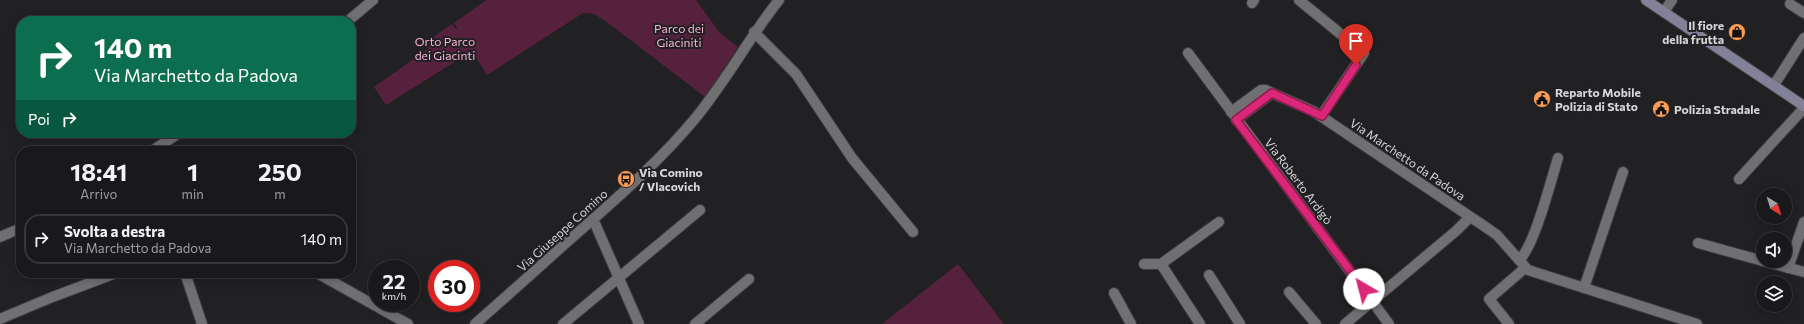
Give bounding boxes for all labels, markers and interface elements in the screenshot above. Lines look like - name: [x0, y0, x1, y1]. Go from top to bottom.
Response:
- place label: Il fiore della frutta: [1662, 18, 1724, 46]
- park label: Parco dei Giaciniti: [654, 21, 704, 49]
- shop icon: Il fiore della frutta: [1727, 22, 1747, 42]
- pin: [1339, 24, 1373, 65]
- text: 140 m: [94, 30, 172, 64]
- icon: arrive: [1345, 30, 1367, 52]
- icon: right: [28, 32, 80, 84]
- park label: Orto Parco dei Giacinti: [415, 34, 475, 62]
- text: Via Marchetto da Padova: [94, 64, 298, 86]
- place label: Reparto Mobile Polizia di Stato: [1555, 85, 1641, 113]
- public building icon: Reparto Mobile Polizia di Stato: [1532, 89, 1552, 109]
- public building icon: Polizia Stradale: [1651, 99, 1671, 119]
- place label: Polizia Stradale: [1674, 102, 1760, 116]
- icon: right: [58, 108, 80, 130]
- text: Poi: [28, 110, 50, 128]
- street label: Via Marchetto da Padova: [1348, 115, 1468, 203]
- street label: Via Roberto Ardigò: [1262, 135, 1336, 227]
- text: 18:41: [70, 157, 127, 186]
- text: 1: [187, 157, 198, 186]
- text: 250: [258, 157, 302, 186]
- place label: Via Comino / Vlacovich: [639, 165, 703, 193]
- bus stop icon: Via Comino / Vlacovich: [616, 169, 636, 189]
- text: Arrivo: [80, 186, 117, 202]
- text: min: [182, 186, 204, 202]
- text: m: [274, 186, 286, 202]
- street label: Via Giuseppe Comino: [514, 186, 610, 274]
- north arrow: [1756, 188, 1792, 224]
- map controls: [1756, 188, 1792, 312]
- text: Svolta a destra: [64, 222, 165, 240]
- icon: right: [30, 228, 52, 250]
- text: 140 m: [301, 230, 342, 248]
- button: sound: [1756, 232, 1792, 268]
- text: Via Marchetto da Padova: [64, 240, 211, 256]
- speed limit sign: 30: [428, 260, 480, 312]
- position arrow: [1343, 268, 1385, 310]
- text: 22: [383, 269, 405, 293]
- button: layers: [1756, 276, 1792, 312]
- text: km/h: [382, 290, 406, 302]

